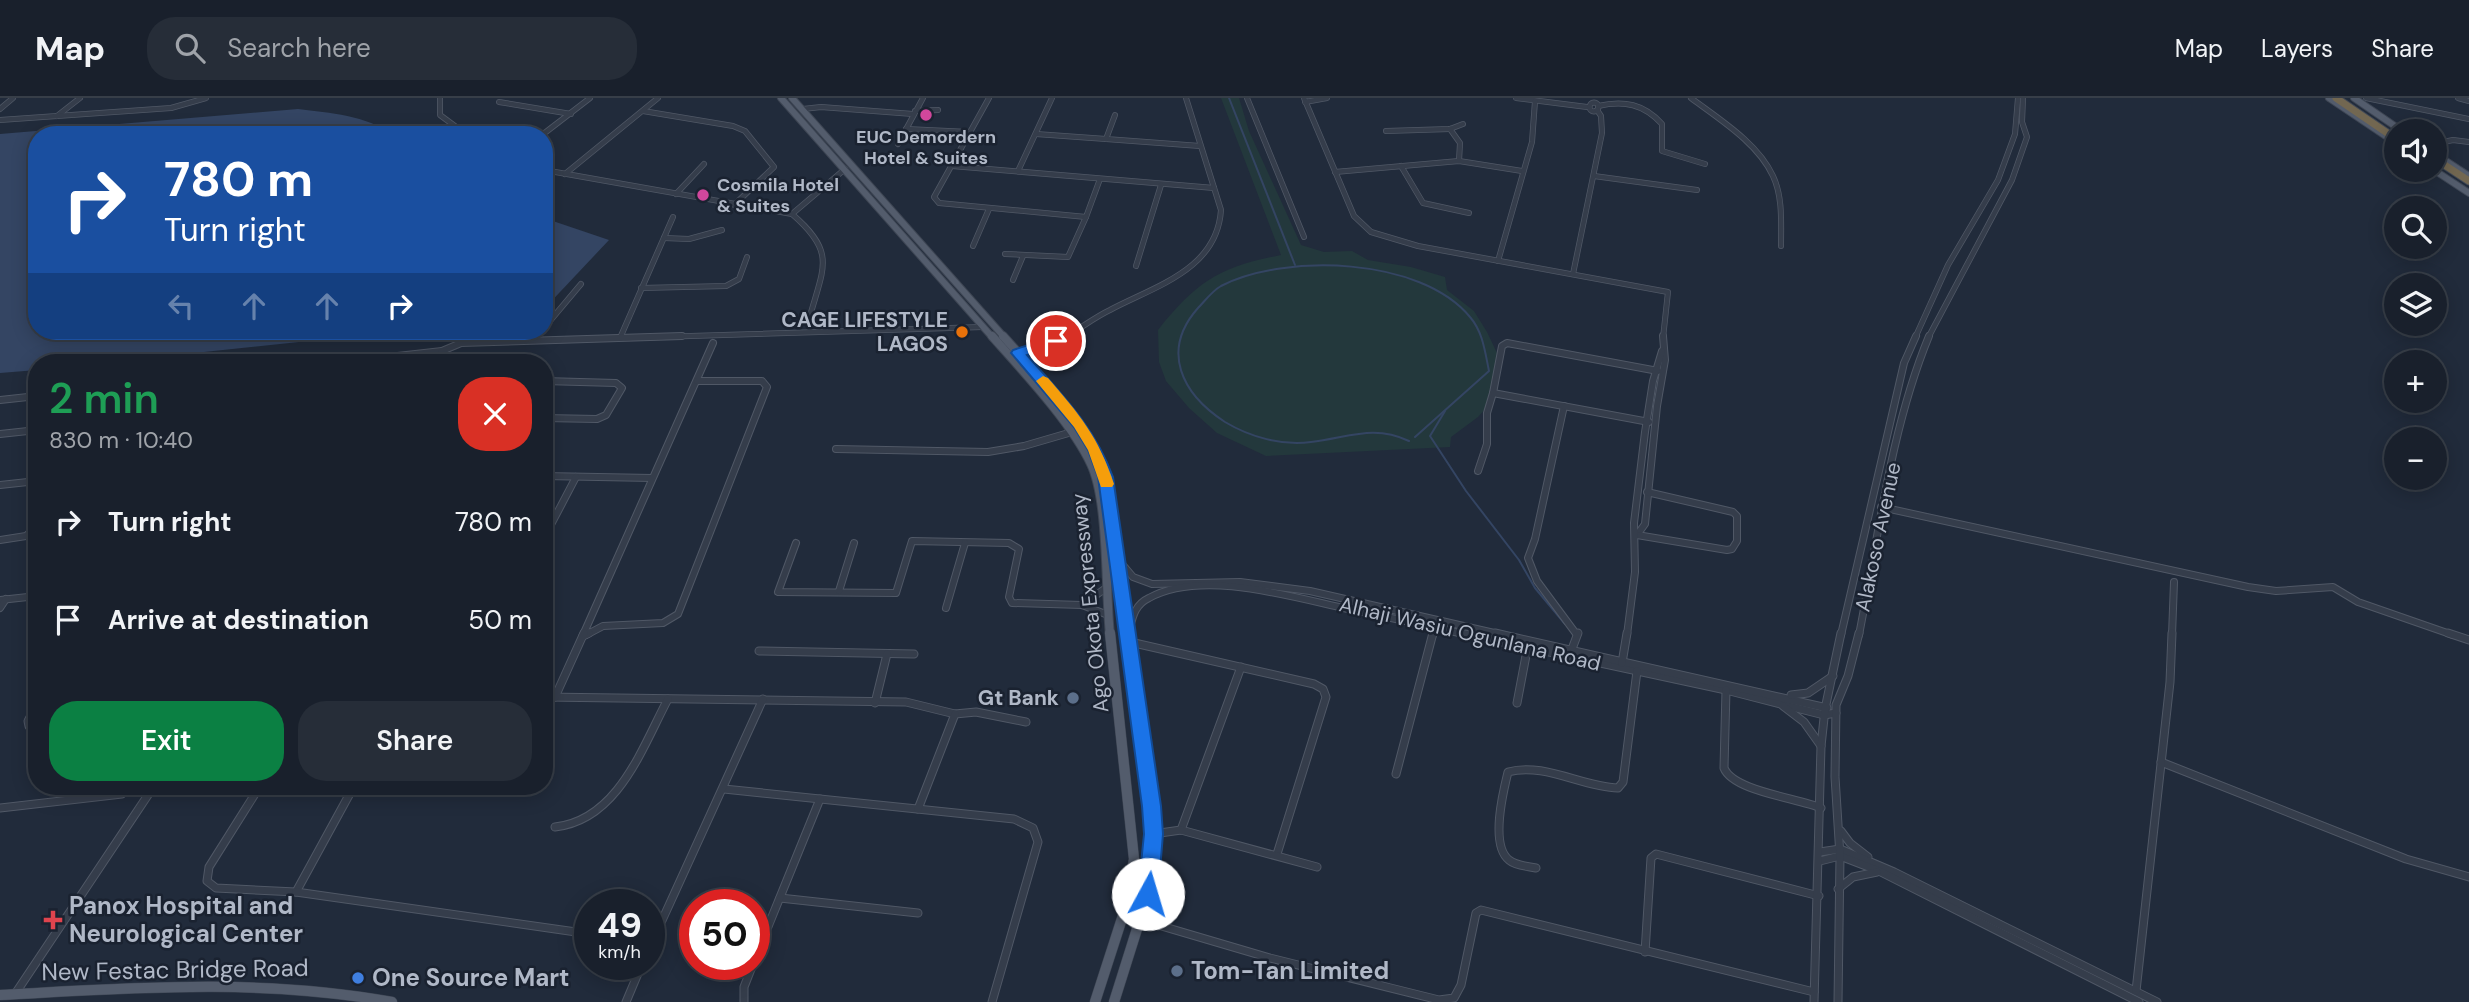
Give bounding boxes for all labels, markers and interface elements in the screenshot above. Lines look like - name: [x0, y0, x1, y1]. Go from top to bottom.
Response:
- search box: [147, 17, 637, 80]
- text: Map: [35, 27, 105, 70]
- icon: search: [171, 29, 209, 67]
- text: Search here: [227, 31, 371, 65]
- text: Map: [2175, 33, 2223, 64]
- text: Layers: [2261, 33, 2333, 64]
- text: Share: [2371, 33, 2434, 64]
- marker: EUC Demordern Hotel & Suites: [918, 107, 934, 123]
- map controls: [2384, 119, 2447, 490]
- button: sound: [2384, 119, 2447, 182]
- place label: EUC Demordern Hotel & Suites: [856, 125, 996, 170]
- text: 780 m: [164, 147, 313, 211]
- icon: right: [49, 154, 140, 245]
- place label: Cosmila Hotel & Suites: [717, 173, 839, 218]
- marker: Cosmila Hotel & Suites: [695, 187, 711, 203]
- button: search: [2384, 196, 2447, 259]
- text: Turn right: [164, 209, 306, 251]
- button: layers: [2384, 273, 2447, 336]
- icon: left: [162, 287, 200, 325]
- icon: ahead: [235, 287, 273, 325]
- icon: ahead: [308, 287, 346, 325]
- icon: right: [381, 287, 419, 325]
- place label: CAGE LIFESTYLE LAGOS: [781, 306, 948, 358]
- pin: [1026, 311, 1086, 371]
- icon: arrive: [1037, 322, 1075, 360]
- marker: CAGE LIFESTYLE LAGOS: [954, 324, 970, 340]
- button: +: [2384, 350, 2447, 413]
- text: 2 min: [49, 371, 159, 426]
- button: close: [458, 377, 532, 451]
- text: 830 m · 10:40: [49, 425, 193, 455]
- button: −: [2384, 427, 2447, 490]
- street label: Alakoso Avenue: [1848, 460, 1908, 614]
- street label: Ago Okota Expressway: [1065, 492, 1115, 714]
- icon: right: [49, 503, 87, 541]
- text: Turn right: [108, 505, 232, 539]
- text: 780 m: [455, 505, 532, 539]
- street label: Alhaji Wasiu Ogunlana Road: [1336, 590, 1604, 678]
- icon: arrive: [49, 601, 87, 639]
- text: Arrive at destination: [108, 603, 369, 637]
- text: 50 m: [468, 603, 532, 637]
- place label: Gt Bank: [978, 684, 1059, 712]
- marker: Gt Bank: [1065, 690, 1081, 706]
- button: Exit: [49, 701, 284, 781]
- button: Share: [298, 701, 532, 781]
- position arrow: [1111, 857, 1185, 931]
- speed limit sign: 50: [679, 889, 770, 980]
- place label: Panox Hospital and Neurological Center: [69, 890, 303, 949]
- text: 49: [597, 902, 642, 948]
- marker: Panox Hospital and Neurological Center: [43, 910, 63, 930]
- text: km/h: [598, 940, 641, 964]
- street label: New Festac Bridge Road: [41, 952, 309, 987]
- place label: Tom-Tan Limited: [1191, 955, 1389, 986]
- place label: One Source Mart: [372, 962, 569, 993]
- marker: Tom-Tan Limited: [1169, 963, 1185, 979]
- marker: One Source Mart: [350, 970, 366, 986]

